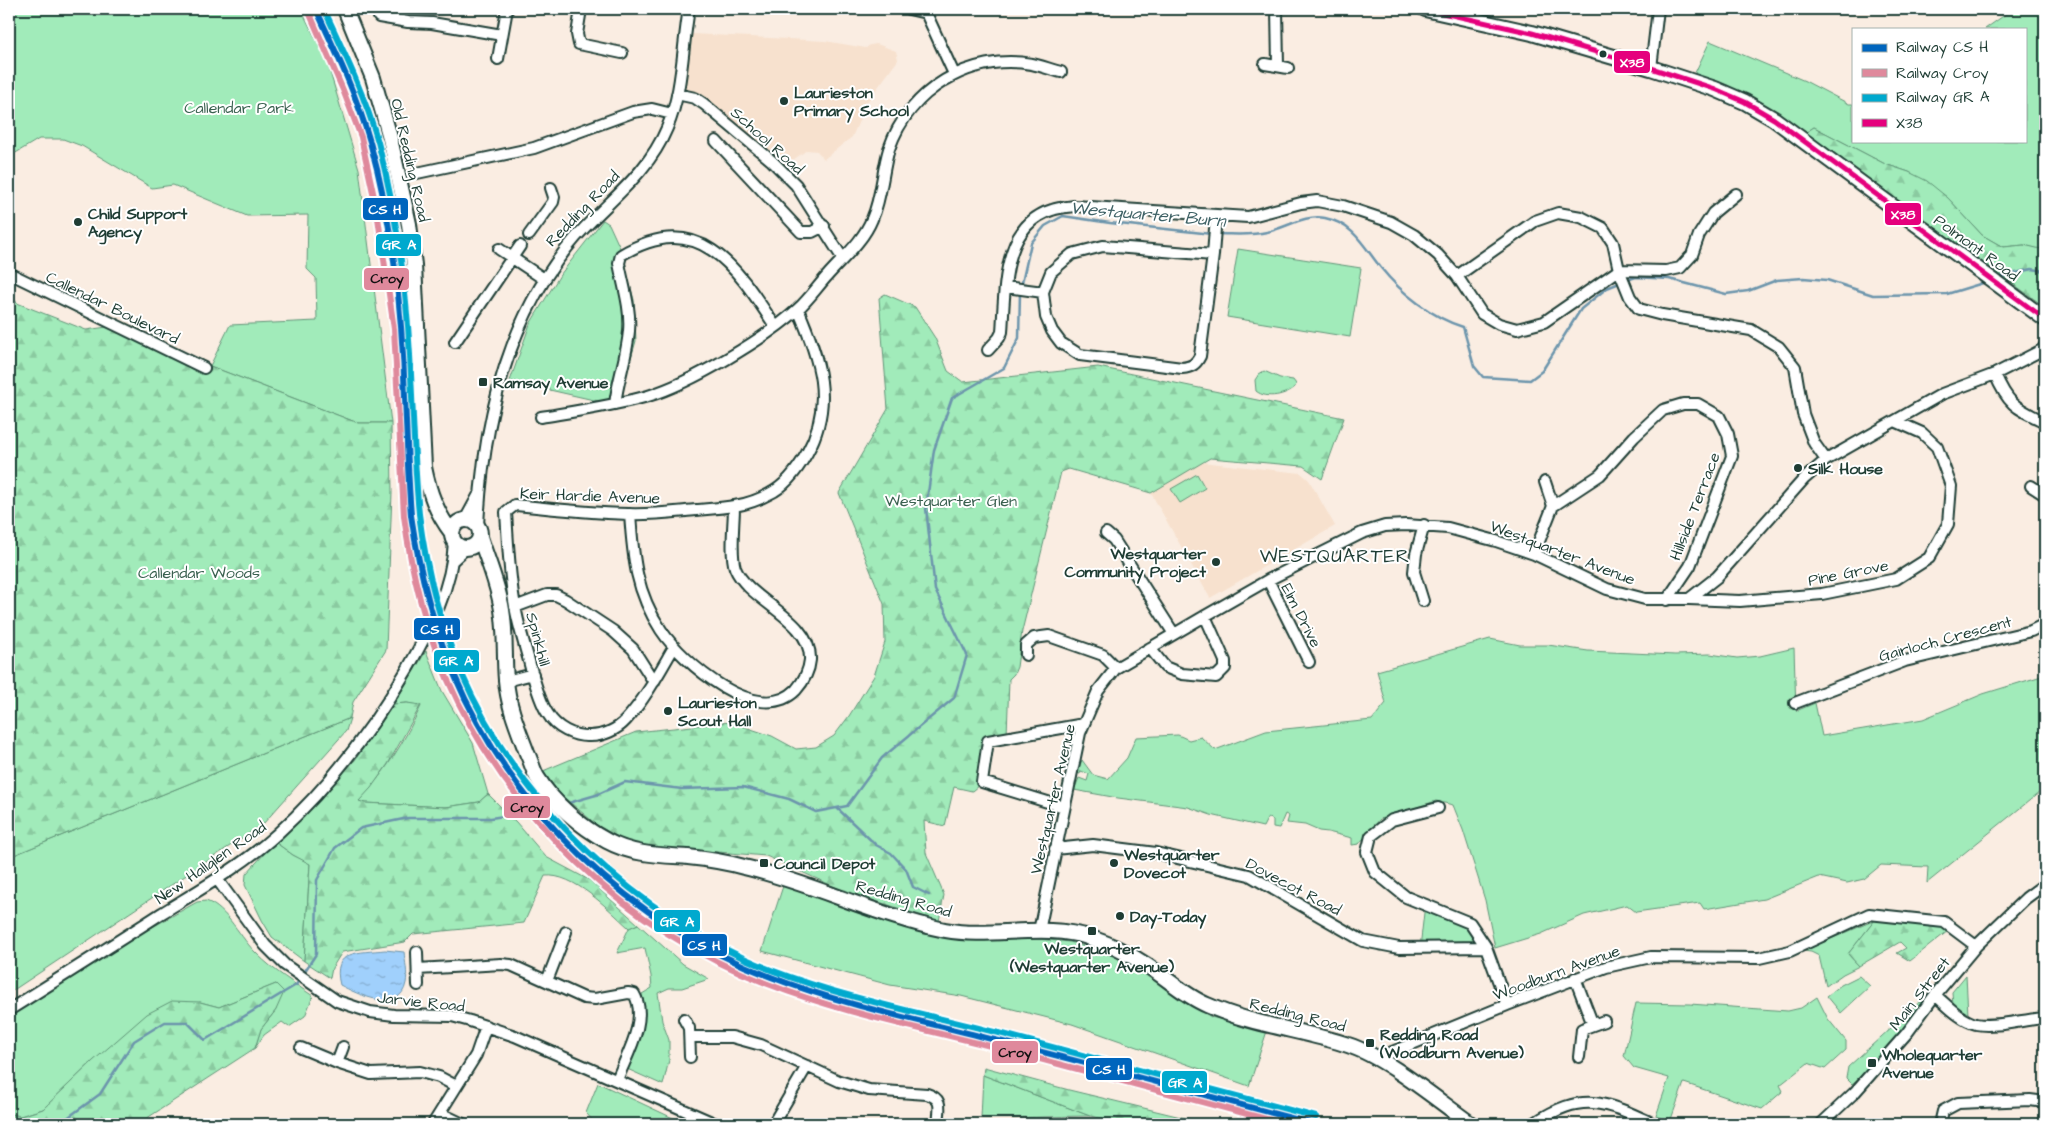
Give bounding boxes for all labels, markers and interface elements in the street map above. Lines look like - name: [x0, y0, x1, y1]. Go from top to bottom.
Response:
- legend: [1852, 28, 2026, 142]
- text: Railway CS H: [1896, 37, 1988, 59]
- unlabelled marker: [1598, 49, 1608, 59]
- line badge: X38: [1613, 50, 1651, 74]
- text: X38: [1620, 53, 1644, 73]
- text: Railway Croy: [1896, 63, 1989, 85]
- place label: Laurieston Primary School: [794, 82, 909, 123]
- text: Railway GR A: [1896, 87, 1990, 109]
- marker: Laurieston Primary School: [778, 95, 790, 107]
- street label: Old Redding Road: [384, 96, 435, 224]
- park label: Callendar Park: [184, 97, 294, 119]
- street label: School Road: [726, 102, 809, 180]
- text: X38: [1896, 113, 1923, 134]
- street label: Redding Road: [541, 166, 625, 252]
- water label: Westquarter Burn: [1069, 195, 1228, 234]
- line badge: CS H: [362, 197, 409, 221]
- text: CS H: [369, 200, 402, 220]
- line badge: X38: [1884, 202, 1922, 226]
- place label: Child Support Agency: [88, 203, 188, 245]
- text: X38: [1891, 205, 1915, 225]
- street label: Polmont Road: [1929, 209, 2024, 286]
- marker: Child Support Agency: [72, 216, 84, 228]
- line badge: GR A: [375, 233, 422, 257]
- text: GR A: [382, 235, 417, 255]
- street label: Callendar Boulevard: [42, 266, 183, 350]
- line badge: Croy: [363, 267, 410, 291]
- text: Croy: [370, 269, 404, 289]
- place label: Ramsay Avenue: [493, 372, 609, 395]
- marker: Ramsay Avenue: [477, 376, 489, 388]
- street label: Hillside Terrace: [1664, 449, 1726, 564]
- place label: Silk House: [1807, 458, 1883, 480]
- marker: Silk House: [1792, 462, 1804, 474]
- street label: Keir Hardie Avenue: [519, 483, 661, 509]
- park label: Westquarter Glen: [885, 490, 1017, 512]
- street label: Westquarter Avenue: [1487, 515, 1639, 591]
- place label: Westquarter Community Project: [1064, 543, 1207, 584]
- district label: WESTQUARTER: [1260, 543, 1410, 570]
- street label: Pine Grove: [1806, 554, 1891, 592]
- marker: Westquarter Community Project: [1210, 556, 1222, 568]
- park label: Callendar Woods: [138, 562, 260, 584]
- street label: Elm Drive: [1276, 580, 1327, 652]
- street label: Spinkhill: [520, 610, 556, 669]
- street label: Gairloch Crescent: [1876, 611, 2015, 667]
- line badge: CS H: [413, 617, 461, 641]
- text: CS H: [421, 620, 454, 640]
- line badge: GR A: [433, 649, 480, 673]
- text: GR A: [439, 651, 474, 671]
- place label: Laurieston Scout Hall: [677, 692, 757, 732]
- marker: Laurieston Scout Hall: [662, 705, 674, 717]
- street label: Westquarter Avenue: [1025, 721, 1081, 877]
- line badge: Croy: [503, 795, 551, 819]
- text: Croy: [510, 798, 544, 818]
- street label: New Hallglen Road: [150, 816, 271, 910]
- place label: Westquarter Dovecot: [1123, 844, 1220, 884]
- place label: Council Depot: [774, 853, 876, 875]
- street label: Dovecot Road: [1242, 853, 1345, 921]
- marker: Council Depot: [758, 857, 770, 869]
- marker: Westquarter Dovecot: [1108, 857, 1120, 869]
- street label: Redding Road: [853, 875, 954, 924]
- place label: Day-Today: [1130, 906, 1207, 929]
- line badge: GR A: [653, 909, 701, 933]
- marker: Day-Today: [1114, 910, 1126, 922]
- text: GR A: [660, 912, 695, 932]
- marker: Westquarter (Westquarter Avenue): [1086, 925, 1098, 937]
- line badge: CS H: [681, 933, 728, 957]
- text: CS H: [688, 936, 721, 956]
- place label: Westquarter (Westquarter Avenue): [1009, 938, 1175, 978]
- street label: Woodburn Avenue: [1490, 940, 1623, 1006]
- street label: Main Street: [1884, 952, 1956, 1035]
- street label: Jarvie Road: [376, 986, 466, 1018]
- street label: Redding Road: [1247, 992, 1348, 1039]
- place label: Redding Road (Woodburn Avenue): [1379, 1024, 1524, 1064]
- marker: Redding Road (Woodburn Avenue): [1364, 1037, 1376, 1049]
- line badge: Croy: [991, 1040, 1039, 1064]
- text: Croy: [998, 1043, 1032, 1063]
- place label: Wholequarter Avenue: [1881, 1044, 1983, 1084]
- line badge: CS H: [1085, 1057, 1133, 1081]
- marker: Wholequarter Avenue: [1866, 1057, 1878, 1069]
- text: CS H: [1093, 1060, 1126, 1080]
- line badge: GR A: [1161, 1070, 1208, 1094]
- text: GR A: [1168, 1073, 1203, 1093]

